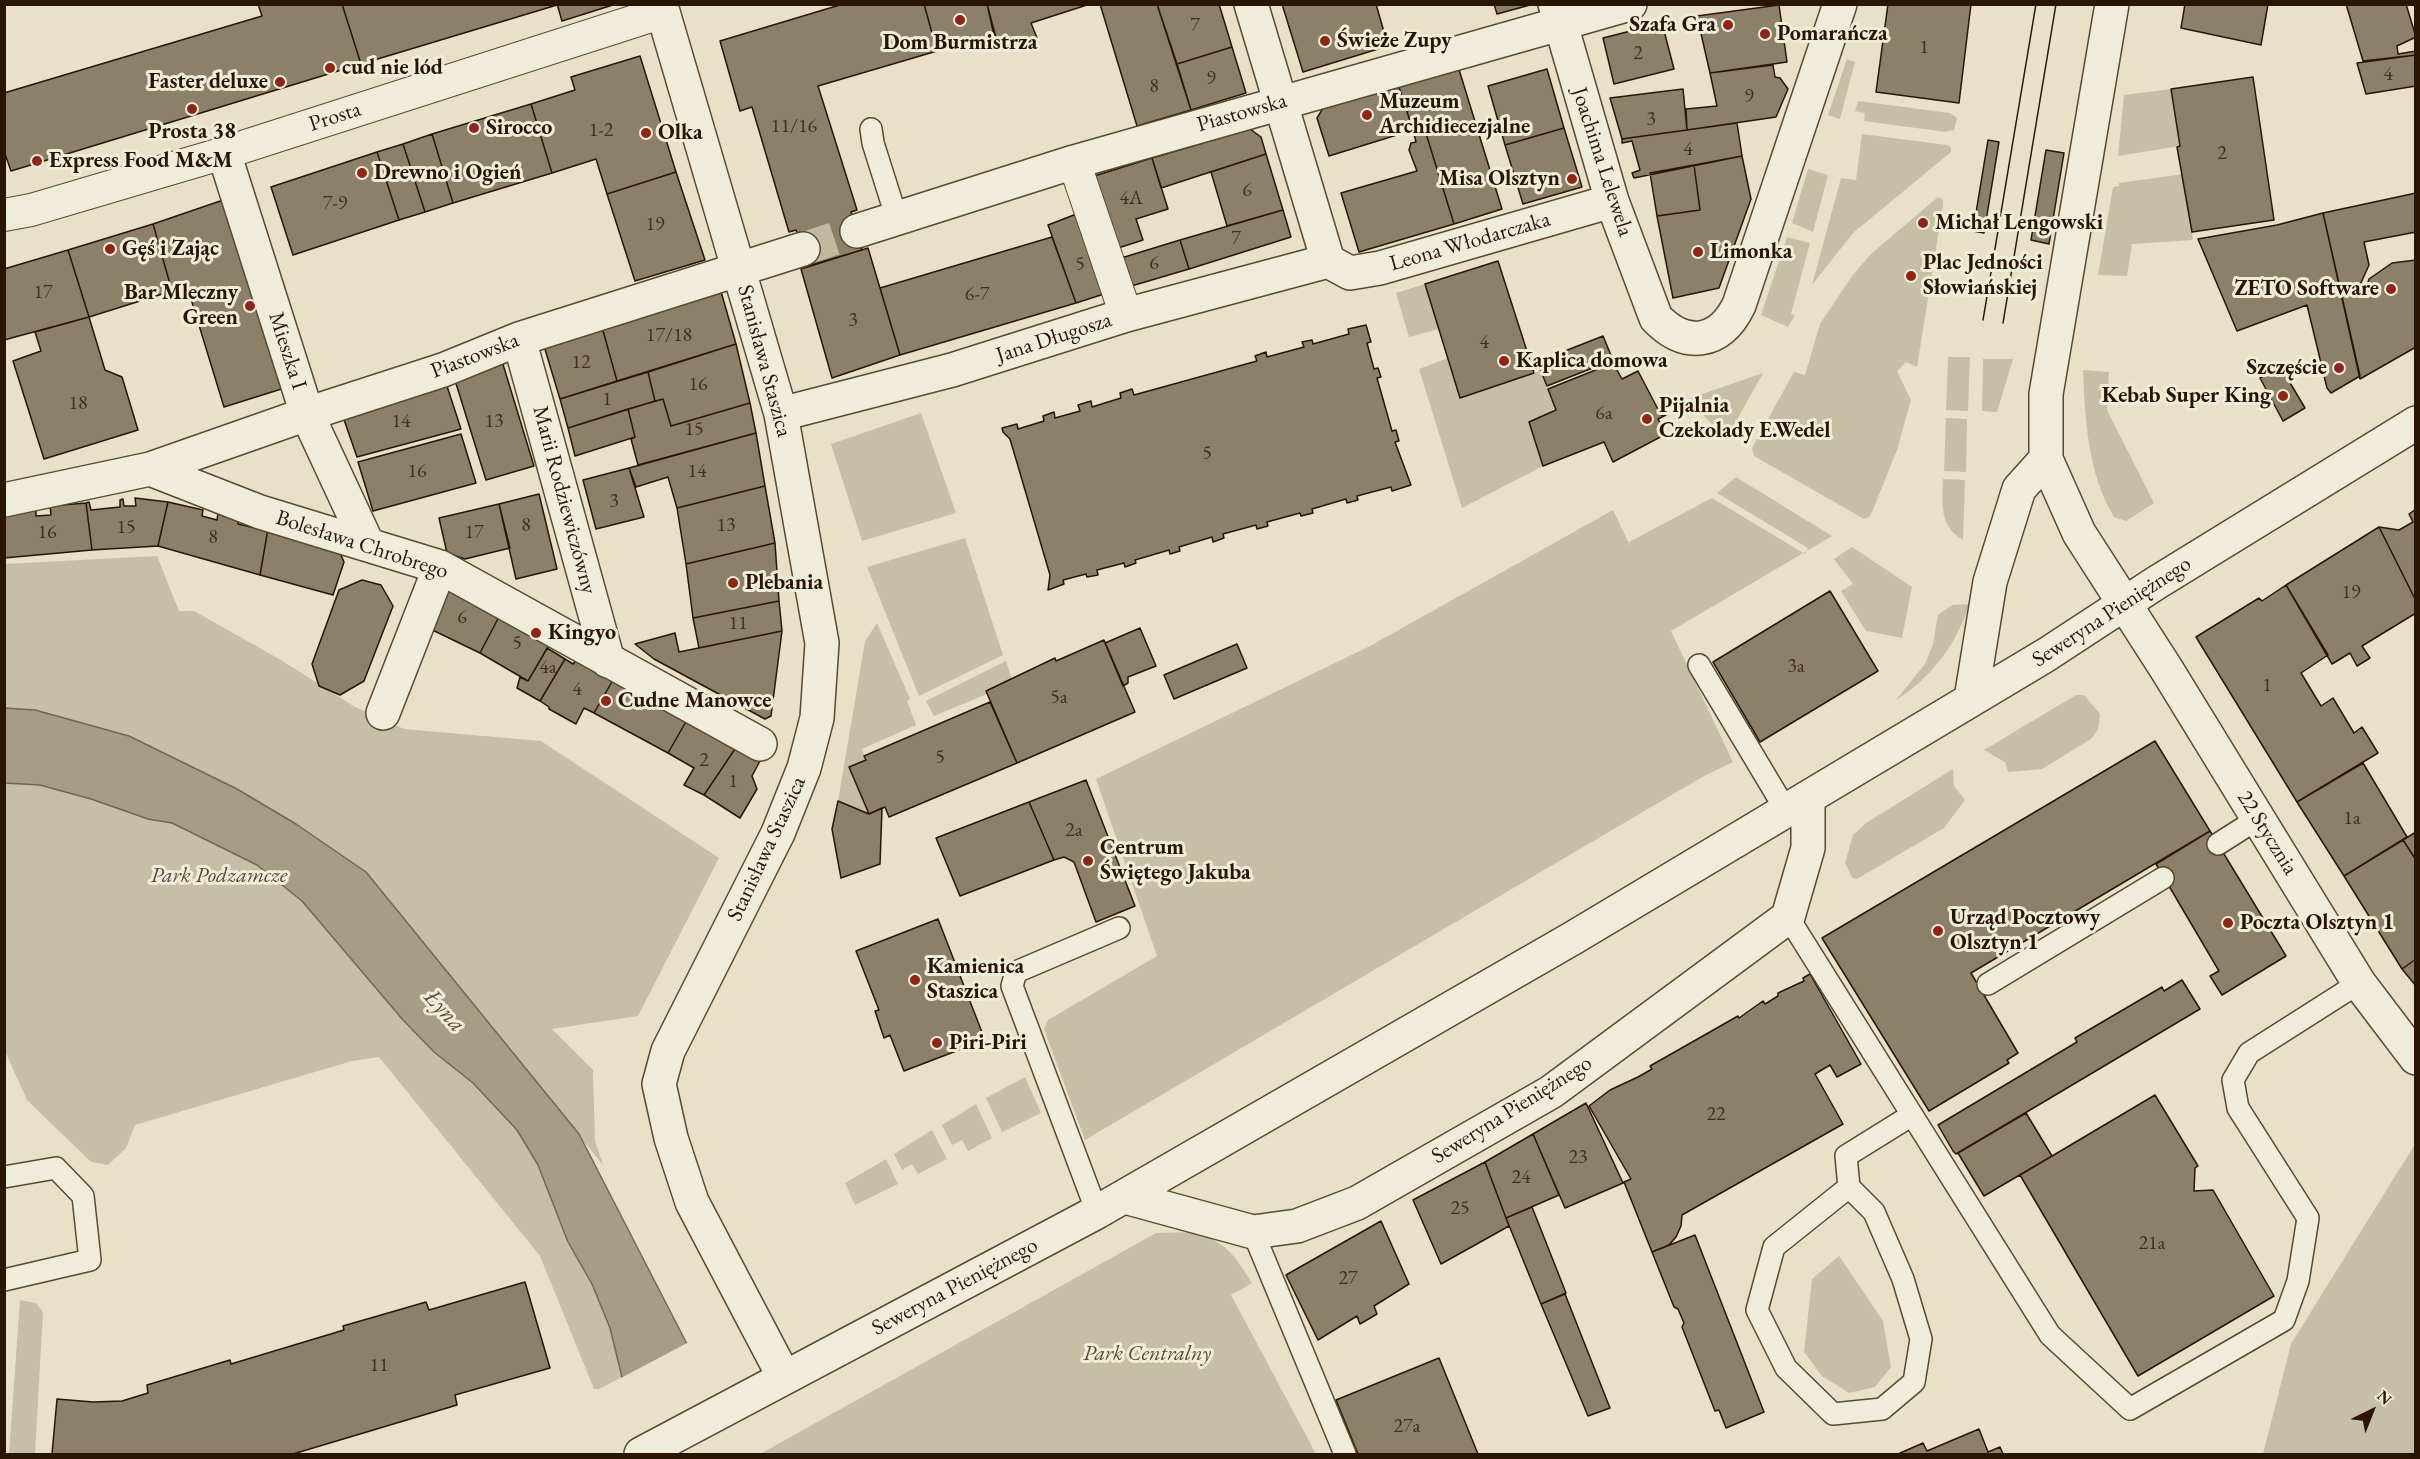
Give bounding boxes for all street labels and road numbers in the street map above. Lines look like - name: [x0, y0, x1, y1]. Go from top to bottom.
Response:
- street label: Joachima Lelewela: [1565, 84, 1639, 240]
- street label: Piastowska: [1194, 88, 1290, 138]
- street label: Prosta: [306, 96, 364, 138]
- street label: Leona Włodarczaka: [1387, 206, 1553, 278]
- street label: Stanisława Staszica: [731, 282, 797, 440]
- street label: Jana Długosza: [993, 307, 1115, 369]
- street label: Mieszka I: [262, 309, 312, 393]
- street label: Piastowska: [427, 327, 523, 385]
- street label: Marii Rodziewiczówny: [526, 403, 602, 597]
- street label: Bolesława Chrobrego: [272, 505, 452, 585]
- street label: Seweryna Pieniężnego: [2028, 551, 2196, 673]
- street label: Stanisława Staszica: [722, 772, 812, 926]
- street label: 22 Stycznia: [2231, 786, 2303, 880]
- street label: Seweryna Pieniężnego: [1427, 1050, 1597, 1170]
- street label: Seweryna Pieniężnego: [867, 1232, 1043, 1342]

